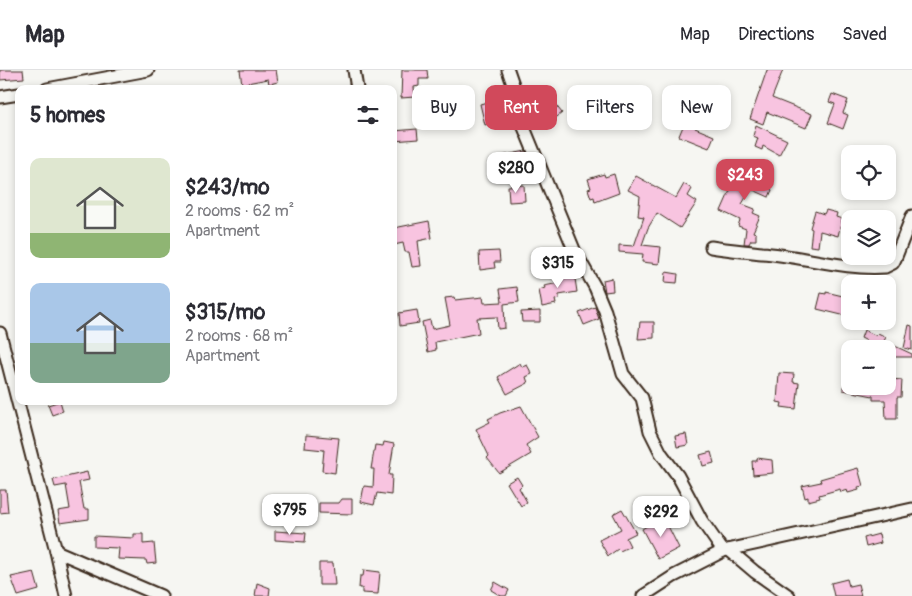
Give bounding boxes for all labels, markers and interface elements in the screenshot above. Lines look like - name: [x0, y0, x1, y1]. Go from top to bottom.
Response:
- text: Map: [25, 20, 65, 49]
- text: Map: [680, 23, 710, 46]
- text: Directions: [738, 23, 814, 46]
- text: Saved: [842, 23, 887, 46]
- chip: Buy: [412, 85, 475, 130]
- chip: Rent: [485, 85, 557, 130]
- chip: Filters: [567, 85, 652, 130]
- chip: New: [662, 85, 731, 130]
- icon: filters: [354, 101, 382, 129]
- text: 5 homes: [30, 102, 105, 129]
- map controls: [841, 145, 896, 395]
- button: locate: [841, 145, 896, 200]
- pin: $280: [486, 152, 546, 194]
- text: $280: [498, 158, 534, 178]
- pin: $243: [715, 158, 775, 201]
- text: $243: [727, 165, 763, 185]
- text: $243/mo: [185, 174, 269, 201]
- icon: home: [70, 178, 130, 238]
- text: 2 rooms · 62 m²: [185, 201, 294, 221]
- button: layers: [841, 210, 896, 265]
- text: Apartment: [185, 221, 260, 241]
- pin: $315: [528, 246, 588, 289]
- text: $315: [542, 253, 574, 273]
- button: +: [841, 275, 896, 330]
- text: $315/mo: [185, 299, 265, 326]
- icon: home: [70, 303, 130, 363]
- text: 2 rooms · 68 m²: [185, 326, 293, 346]
- button: −: [841, 340, 896, 395]
- text: Apartment: [185, 346, 260, 366]
- pin: $795: [260, 494, 320, 536]
- pin: $292: [631, 496, 691, 538]
- text: $795: [273, 500, 307, 520]
- text: $292: [644, 502, 678, 522]

